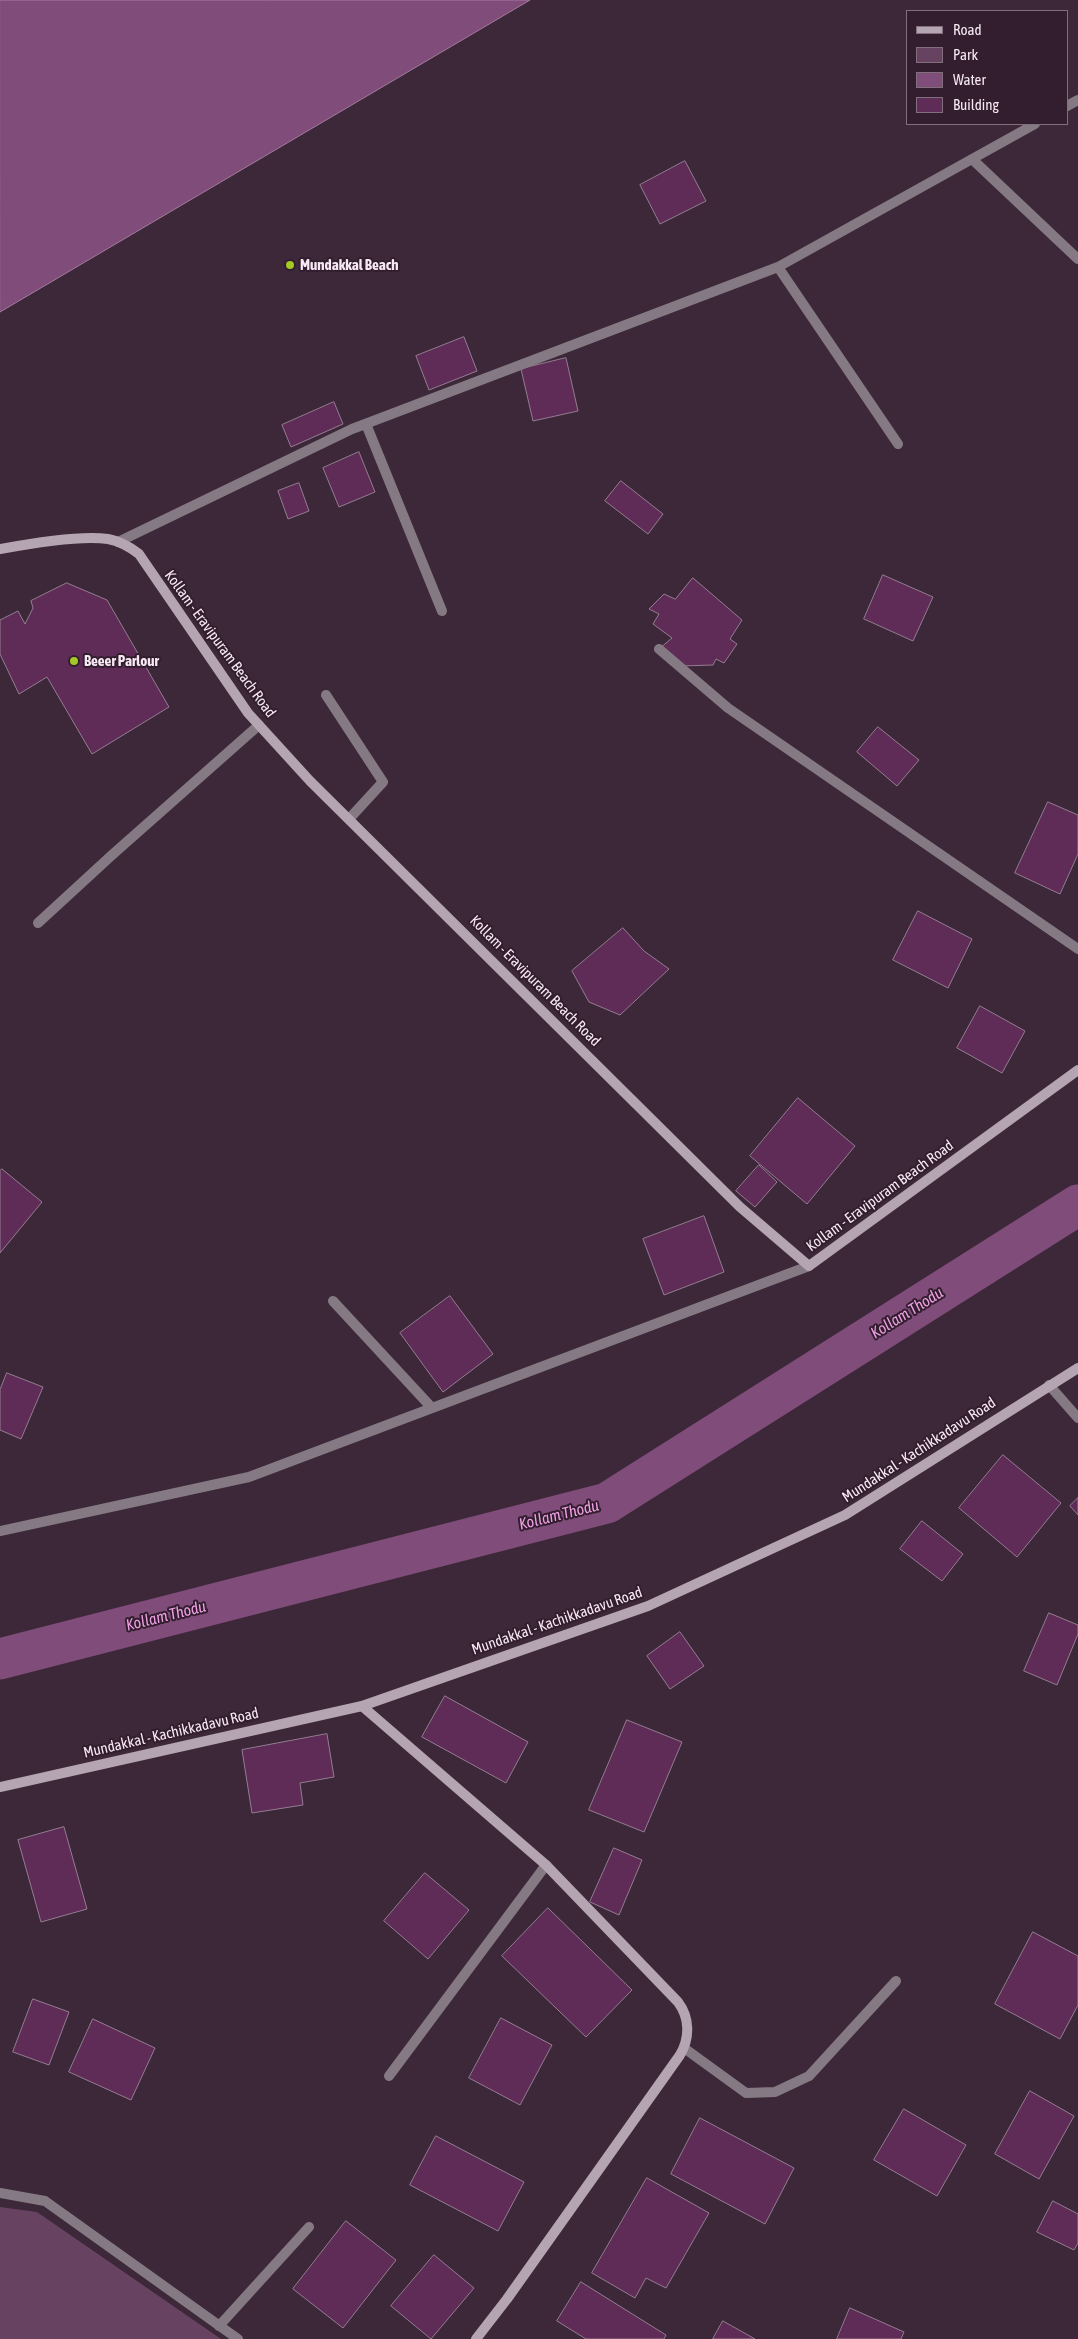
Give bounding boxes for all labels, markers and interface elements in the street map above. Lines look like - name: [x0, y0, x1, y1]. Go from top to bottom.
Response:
- legend: [906, 10, 1068, 125]
- text: Road: [953, 21, 982, 38]
- text: Park: [953, 46, 978, 63]
- text: Water: [953, 71, 986, 88]
- text: Building: [953, 96, 999, 113]
- place label: Mundakkal Beach: [300, 256, 399, 274]
- marker: Mundakkal Beach: [284, 259, 296, 271]
- street label: Kollam - Eravipuram Beach Road: [161, 567, 279, 721]
- place label: Beeer Parlour: [84, 652, 159, 670]
- marker: Beeer Parlour: [68, 655, 80, 667]
- street label: Kollam - Eravipuram Beach Road: [466, 912, 604, 1050]
- street label: Kollam - Eravipuram Beach Road: [803, 1137, 957, 1255]
- water label: Kollam Thodu: [867, 1283, 947, 1343]
- street label: Mundakkal - Kachikkadavu Road: [839, 1394, 999, 1506]
- water label: Kollam Thodu: [517, 1496, 601, 1534]
- street label: Mundakkal - Kachikkadavu Road: [469, 1583, 645, 1659]
- water label: Kollam Thodu: [124, 1597, 208, 1635]
- street label: Mundakkal - Kachikkadavu Road: [82, 1704, 260, 1762]

